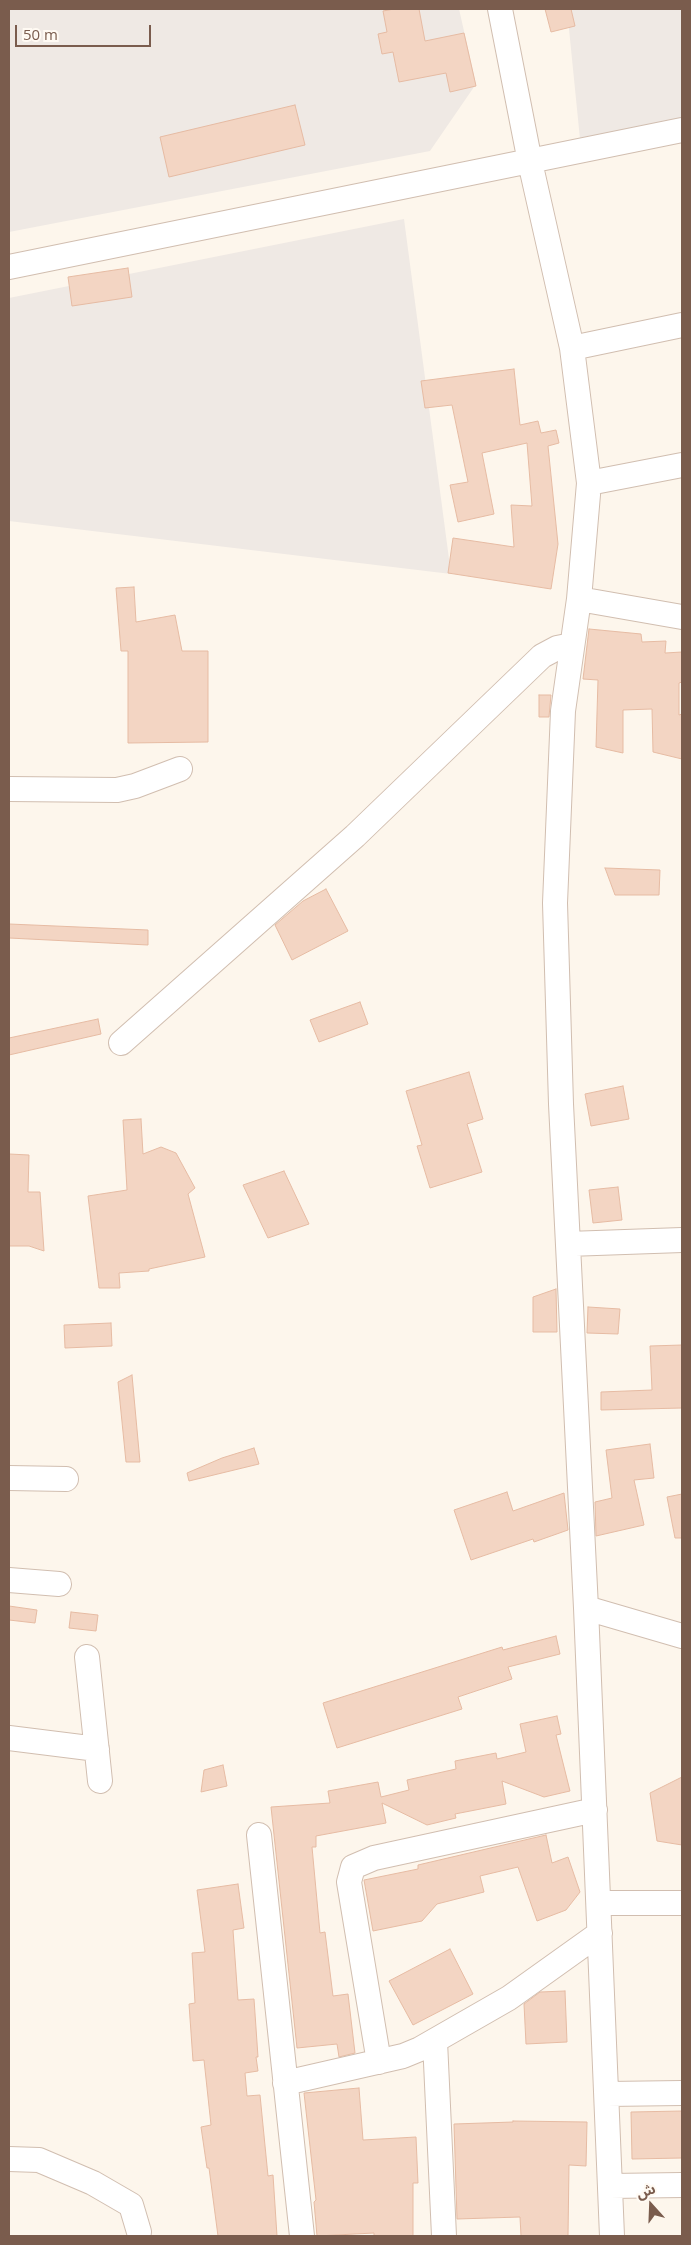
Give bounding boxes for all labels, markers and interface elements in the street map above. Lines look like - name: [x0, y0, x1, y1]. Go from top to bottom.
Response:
- scale bar: [18, 15, 154, 47]
- text: 50 m: [23, 24, 58, 44]
- text: ش: [633, 2178, 658, 2203]
- north arrow: [626, 2180, 676, 2230]

